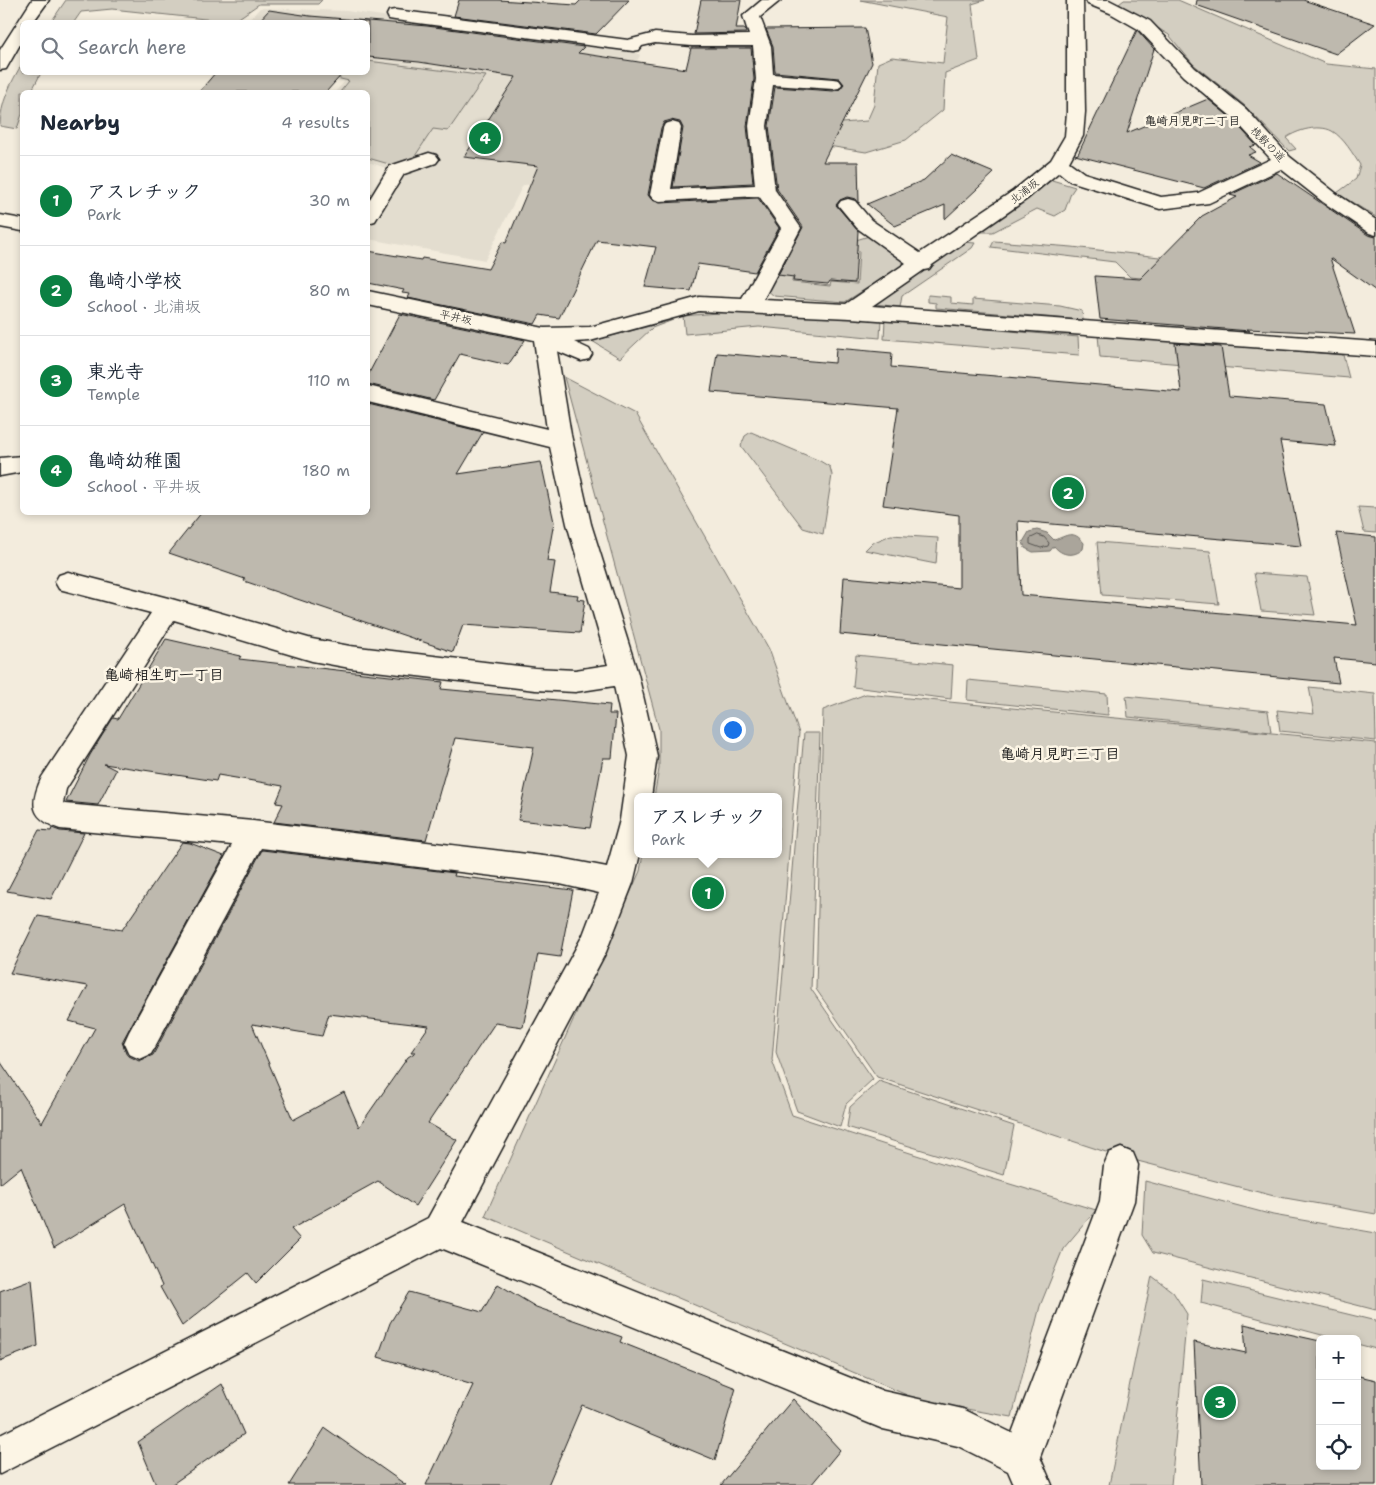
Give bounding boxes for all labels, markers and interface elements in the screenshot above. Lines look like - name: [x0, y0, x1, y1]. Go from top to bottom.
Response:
- search box: [20, 20, 370, 75]
- icon: search: [38, 34, 66, 62]
- text: Search here: [78, 35, 187, 60]
- text: Nearby: [40, 109, 120, 137]
- text: 4 results: [281, 112, 350, 133]
- district label: 亀崎月見町二丁目: [1144, 113, 1240, 129]
- pin: 4: [469, 119, 501, 157]
- street label: 桟敷の道: [1247, 123, 1288, 165]
- street label: 北浦坂: [1007, 175, 1042, 207]
- text: アスレチック: [87, 179, 201, 204]
- text: 1: [52, 190, 60, 211]
- text: 30 m: [309, 190, 350, 211]
- text: Park: [87, 204, 121, 225]
- text: 亀崎小学校: [87, 268, 182, 293]
- text: 2: [50, 280, 62, 301]
- text: 80 m: [309, 280, 350, 301]
- text: School · 北浦坂: [87, 296, 201, 317]
- street label: 平井坂: [438, 307, 474, 328]
- text: 東光寺: [87, 359, 144, 384]
- text: 3: [50, 370, 62, 391]
- text: 110 m: [307, 370, 350, 391]
- text: Temple: [87, 384, 140, 405]
- text: 亀崎幼稚園: [87, 448, 182, 473]
- text: 4: [50, 460, 62, 481]
- text: 180 m: [302, 460, 350, 481]
- pin: 2: [1052, 474, 1084, 512]
- text: School · 平井坂: [87, 476, 201, 497]
- district label: 亀崎相生町一丁目: [104, 665, 224, 685]
- your location: [720, 717, 746, 743]
- district label: 亀崎月見町三丁目: [1000, 744, 1120, 764]
- popup: [634, 793, 782, 858]
- text: アスレチック: [651, 804, 765, 829]
- text: Park: [651, 829, 685, 850]
- pin: 1: [692, 874, 724, 912]
- map controls: [1316, 1335, 1361, 1470]
- button: +: [1316, 1335, 1361, 1380]
- button: −: [1316, 1380, 1361, 1425]
- pin: 3: [1204, 1383, 1236, 1421]
- button: locate: [1316, 1425, 1361, 1470]

